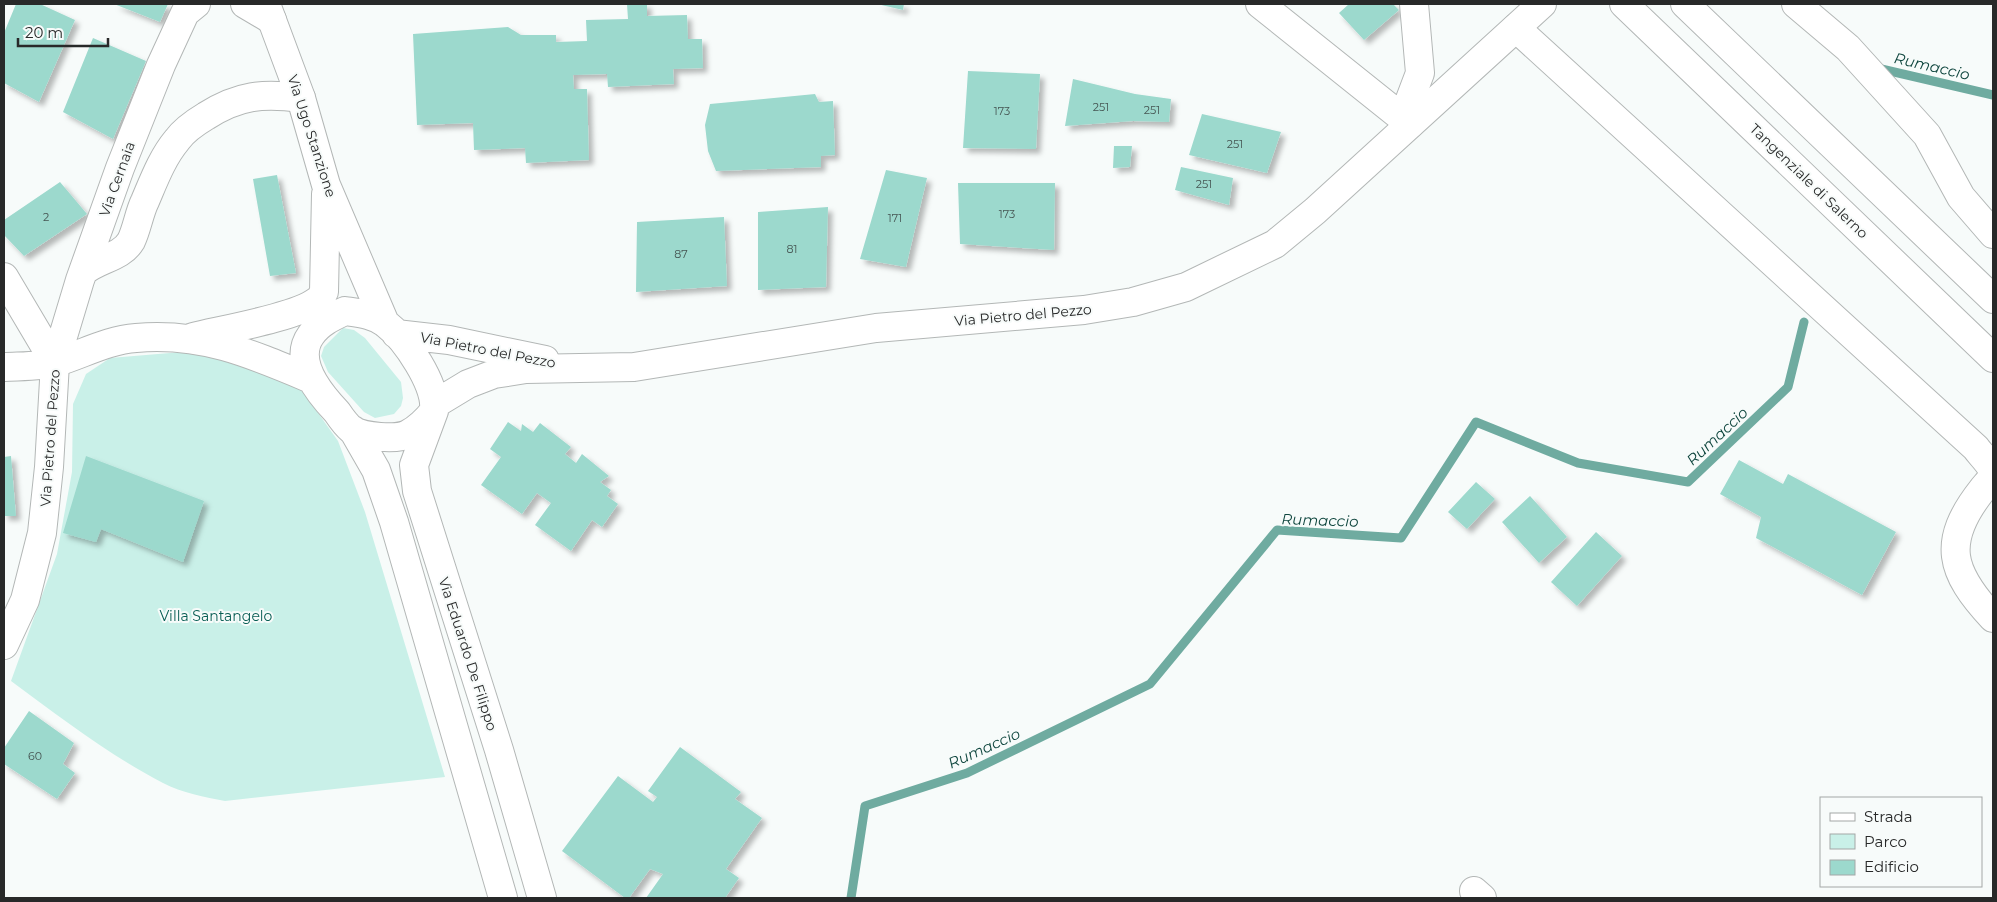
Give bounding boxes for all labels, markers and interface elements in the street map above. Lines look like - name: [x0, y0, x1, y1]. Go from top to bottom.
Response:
- scale bar: [18, 15, 108, 47]
- text: 20 m: [25, 23, 63, 42]
- water label: Rumaccio: [1892, 48, 1972, 84]
- street label: Via Ugo Stanzione: [284, 72, 340, 200]
- house number: 251: [1093, 100, 1109, 114]
- house number: 251: [1144, 103, 1160, 117]
- house number: 173: [994, 104, 1010, 118]
- street label: Tangenziale di Salerno: [1746, 120, 1872, 242]
- house number: 251: [1227, 137, 1243, 151]
- street label: Via Cernaia: [95, 139, 139, 219]
- house number: 251: [1196, 177, 1212, 191]
- house number: 173: [999, 207, 1015, 221]
- house number: 2: [43, 210, 49, 224]
- house number: 171: [888, 211, 902, 225]
- house number: 81: [787, 242, 798, 256]
- house number: 87: [674, 247, 688, 261]
- street label: Via Pietro del Pezzo: [954, 300, 1093, 330]
- street label: Via Pietro del Pezzo: [419, 328, 557, 372]
- street label: Via Pietro del Pezzo: [36, 368, 64, 507]
- water label: Rumaccio: [1682, 403, 1752, 469]
- water label: Rumaccio: [1281, 509, 1359, 531]
- street label: Via Eduardo De Filippo: [435, 575, 501, 733]
- park label: Villa Santangelo: [160, 607, 273, 625]
- water label: Rumaccio: [945, 724, 1023, 772]
- house number: 60: [28, 749, 42, 763]
- legend: [1820, 797, 1982, 887]
- text: Strada: [1864, 807, 1913, 826]
- text: Parco: [1864, 832, 1907, 851]
- text: Edificio: [1864, 857, 1919, 876]

